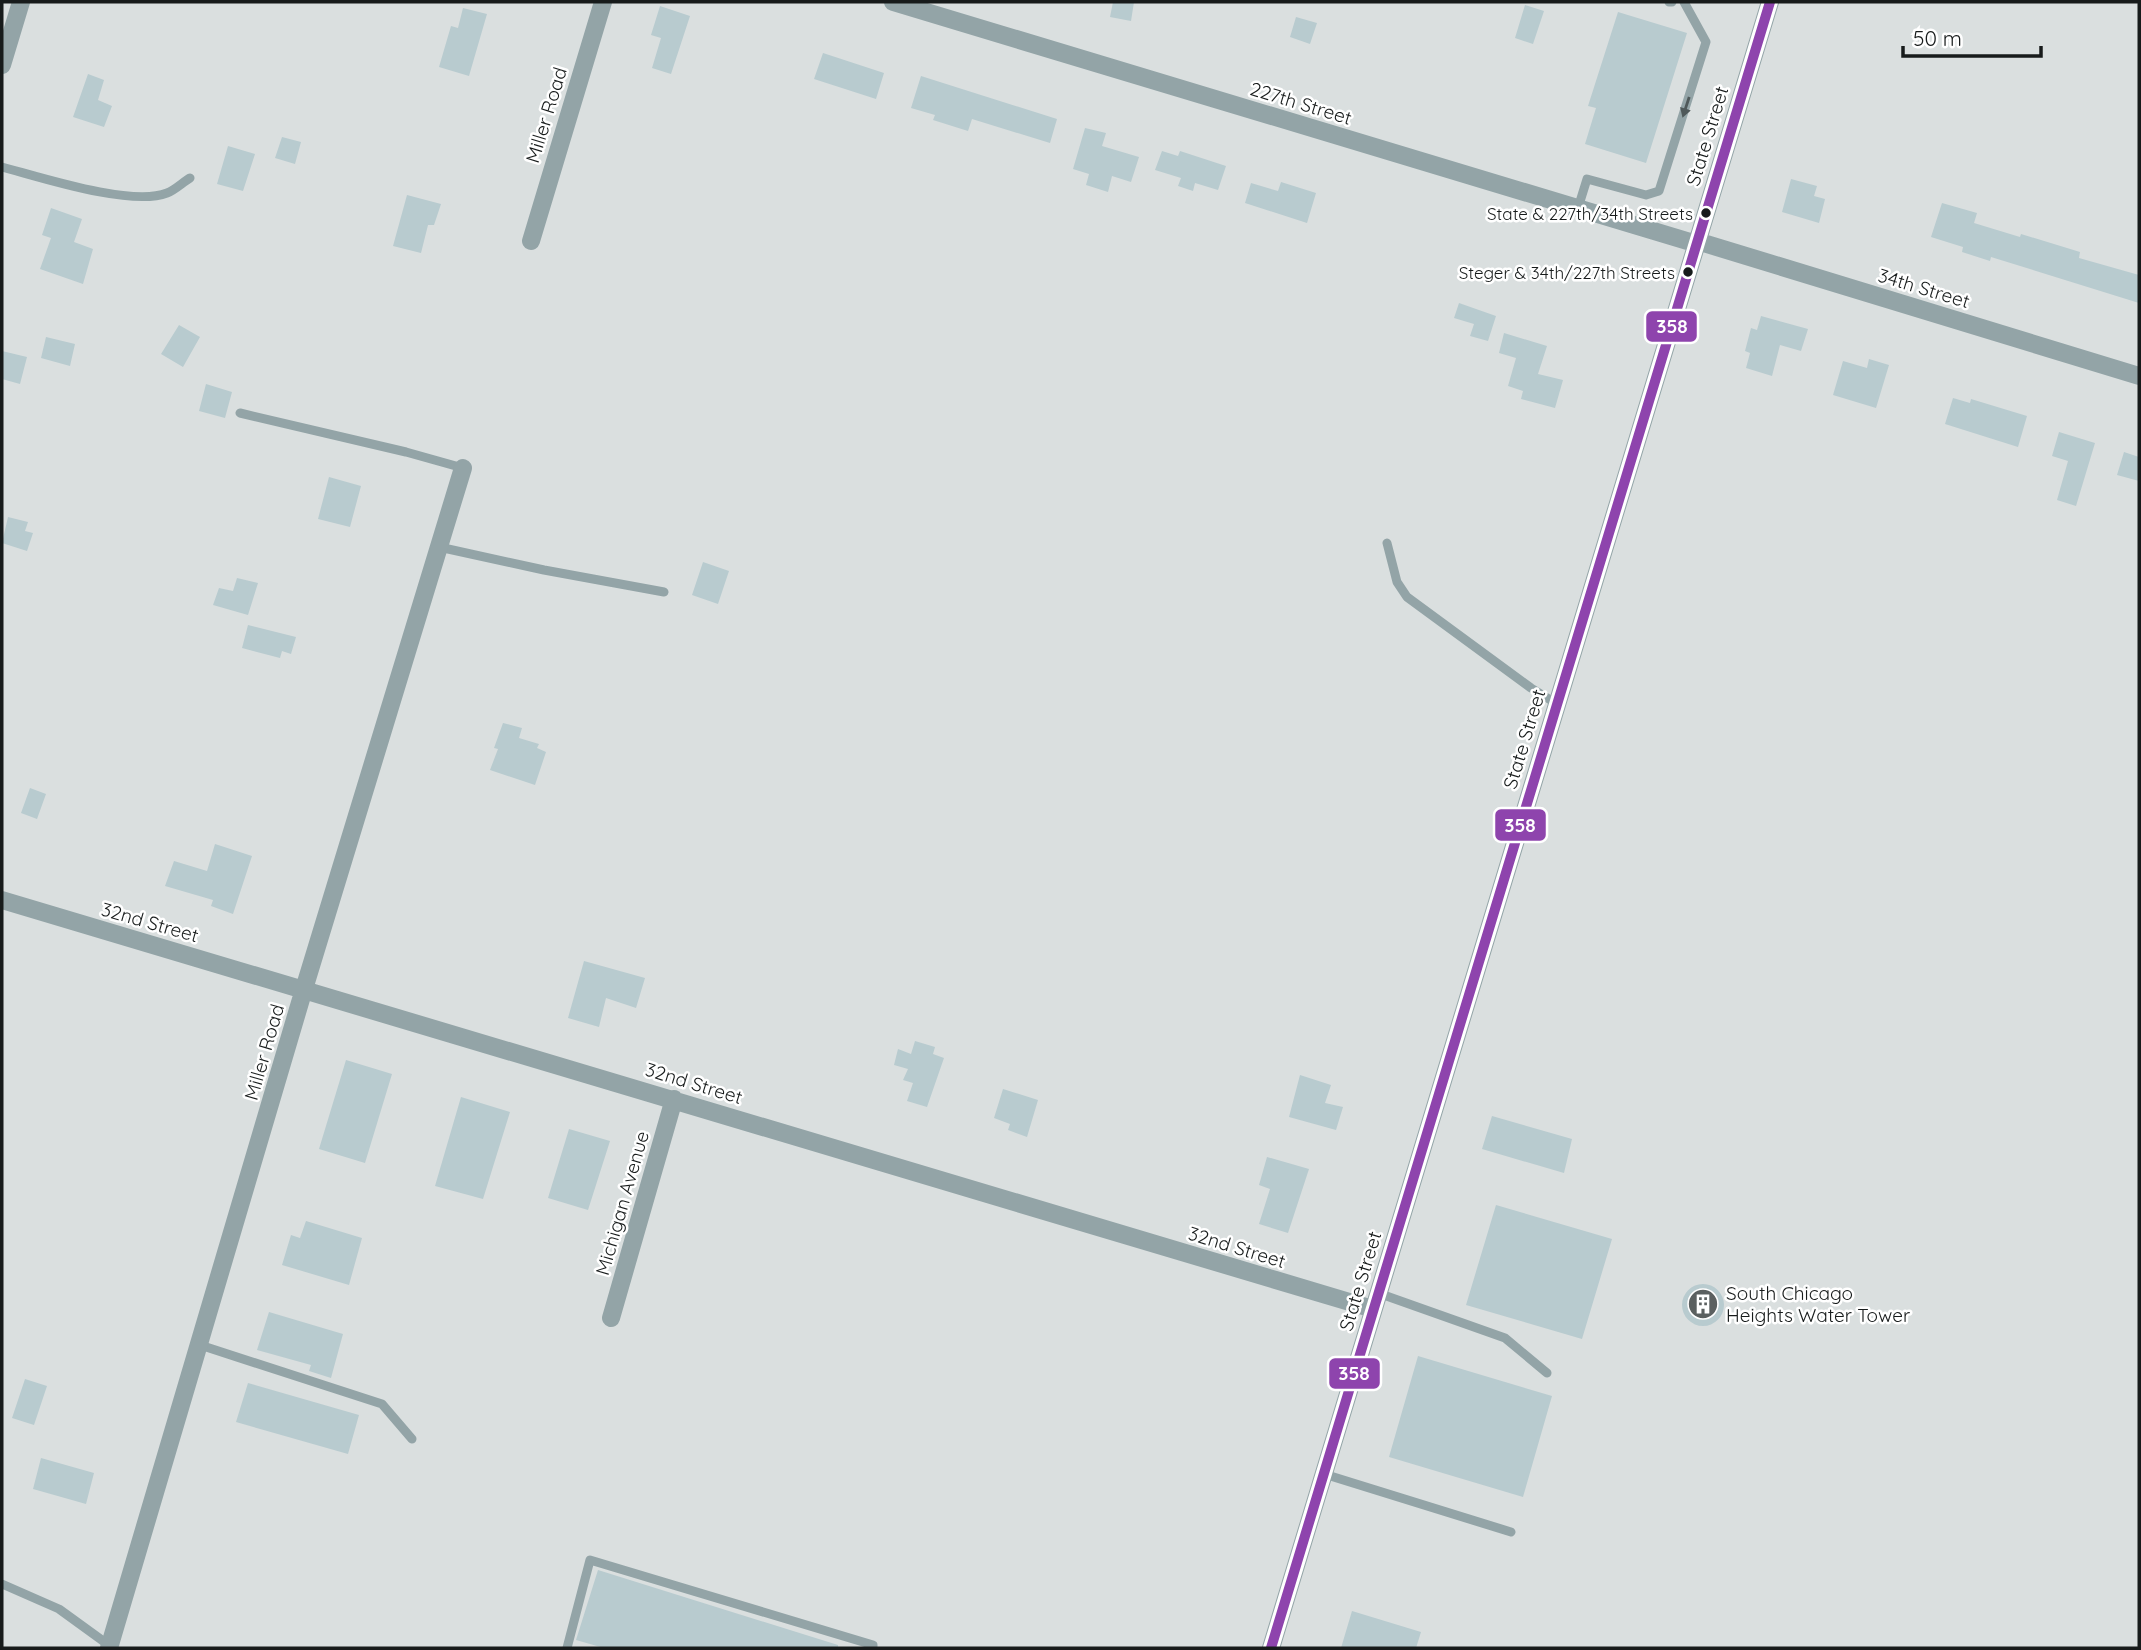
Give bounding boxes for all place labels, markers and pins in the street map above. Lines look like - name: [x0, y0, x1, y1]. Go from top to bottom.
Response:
- place label: State & 227th/34th Streets: [1487, 203, 1693, 224]
- marker: State & 227th/34th Streets: [1699, 206, 1713, 220]
- place label: Steger & 34th/227th Streets: [1459, 262, 1675, 283]
- marker: Steger & 34th/227th Streets: [1681, 265, 1695, 279]
- place label: South Chicago Heights Water Tower: [1726, 1281, 1911, 1327]
- building icon: South Chicago Heights Water Tower: [1686, 1287, 1720, 1321]

